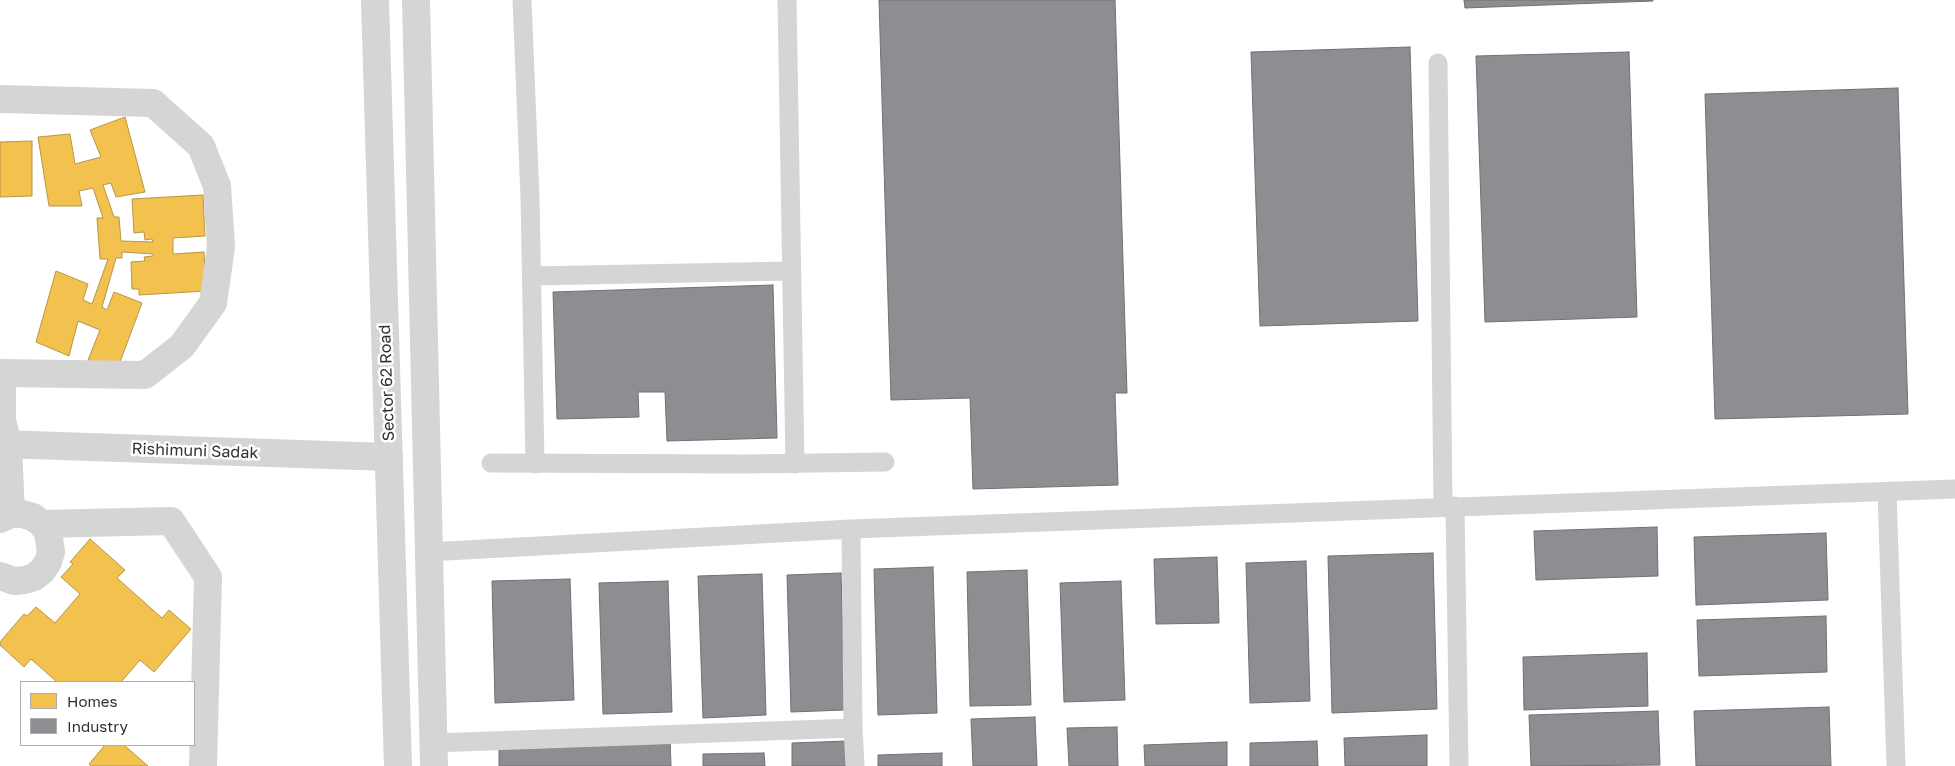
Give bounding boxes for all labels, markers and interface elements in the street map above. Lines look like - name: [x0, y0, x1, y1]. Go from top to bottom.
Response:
- street label: Sector 62 Road: [375, 324, 399, 442]
- street label: Rishimuni Sadak: [131, 439, 259, 463]
- legend: [20, 681, 195, 746]
- text: Homes: [67, 692, 117, 710]
- text: Industry: [67, 717, 128, 735]

